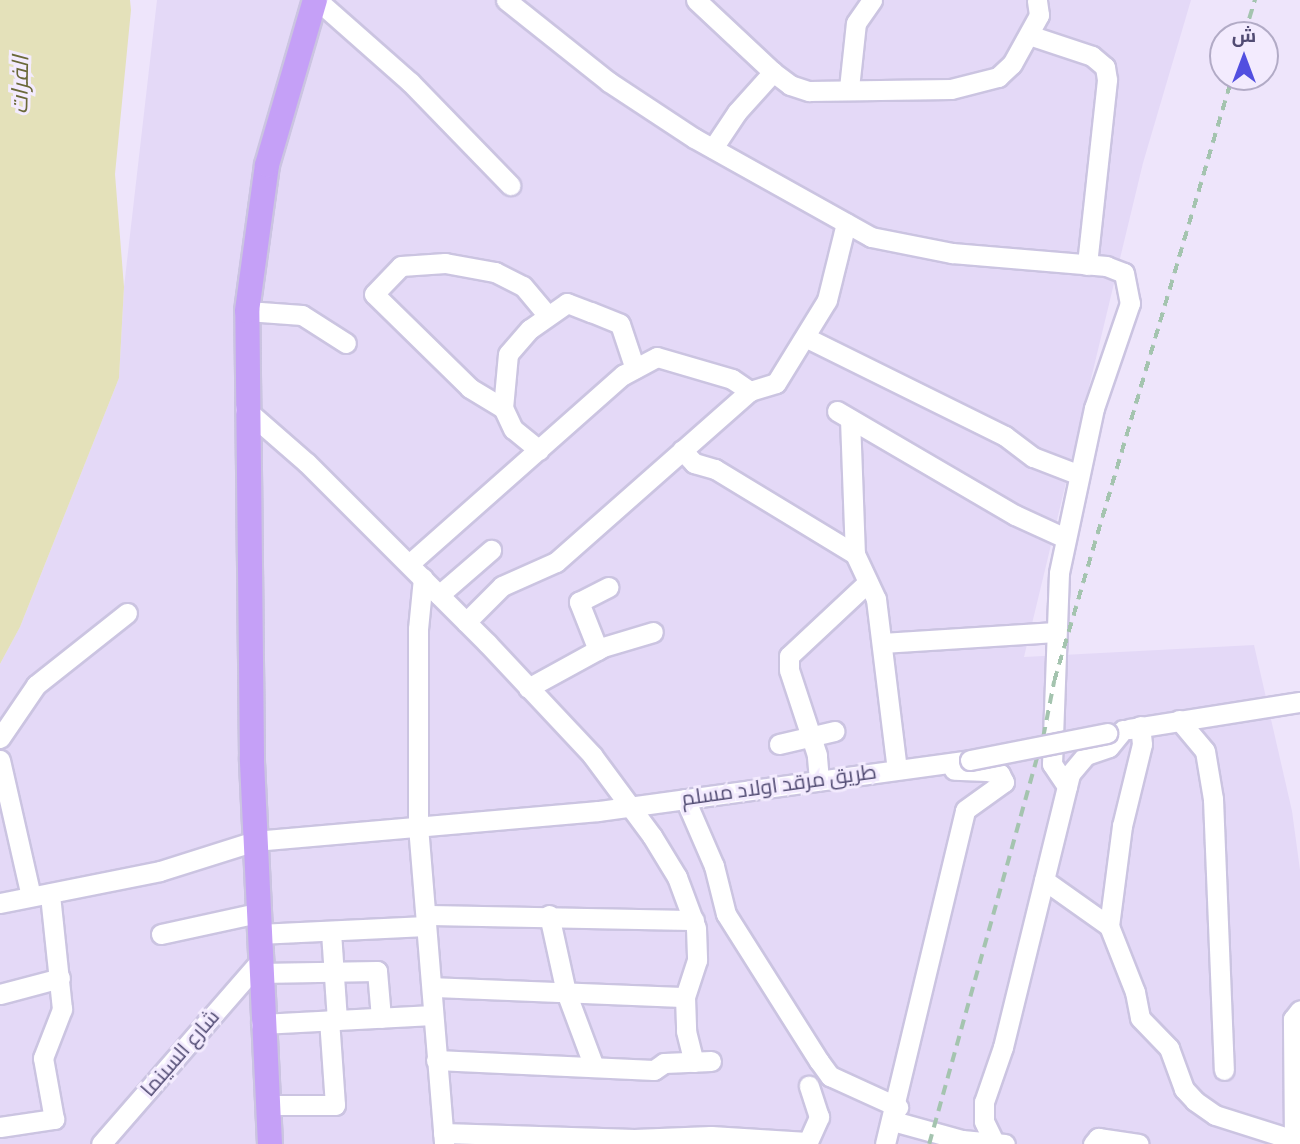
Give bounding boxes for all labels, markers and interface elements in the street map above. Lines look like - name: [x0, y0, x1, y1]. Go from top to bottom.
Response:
- north arrow: [1209, 21, 1279, 91]
- text: ش: [1232, 23, 1256, 50]
- water label: الفرات: [7, 56, 35, 114]
- street label: طريق مرقد اولاد مسلم: [680, 759, 878, 811]
- street label: شارع السينما: [135, 1004, 225, 1102]

